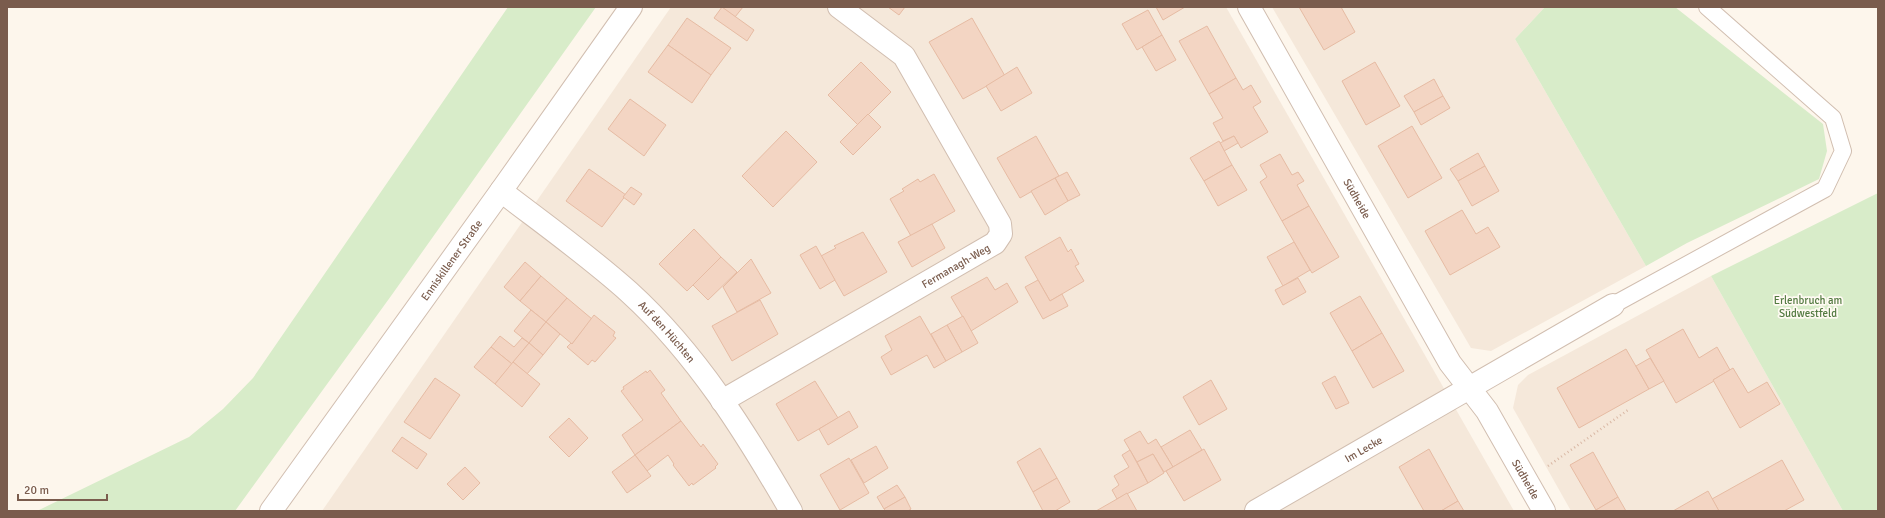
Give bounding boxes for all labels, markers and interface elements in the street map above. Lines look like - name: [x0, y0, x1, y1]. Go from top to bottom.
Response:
- street label: Südheide: [1340, 177, 1373, 221]
- street label: Enniskillener Straße: [418, 218, 485, 303]
- street label: Fermanagh-Weg: [919, 241, 993, 291]
- park label: Erlenbruch am Südwestfeld: [1774, 294, 1843, 320]
- street label: Auf den Hüchten: [636, 298, 698, 365]
- street label: Im Lecke: [1342, 433, 1385, 465]
- street label: Südheide: [1509, 457, 1542, 502]
- scale bar: [18, 476, 107, 502]
- text: 20 m: [24, 483, 49, 498]

